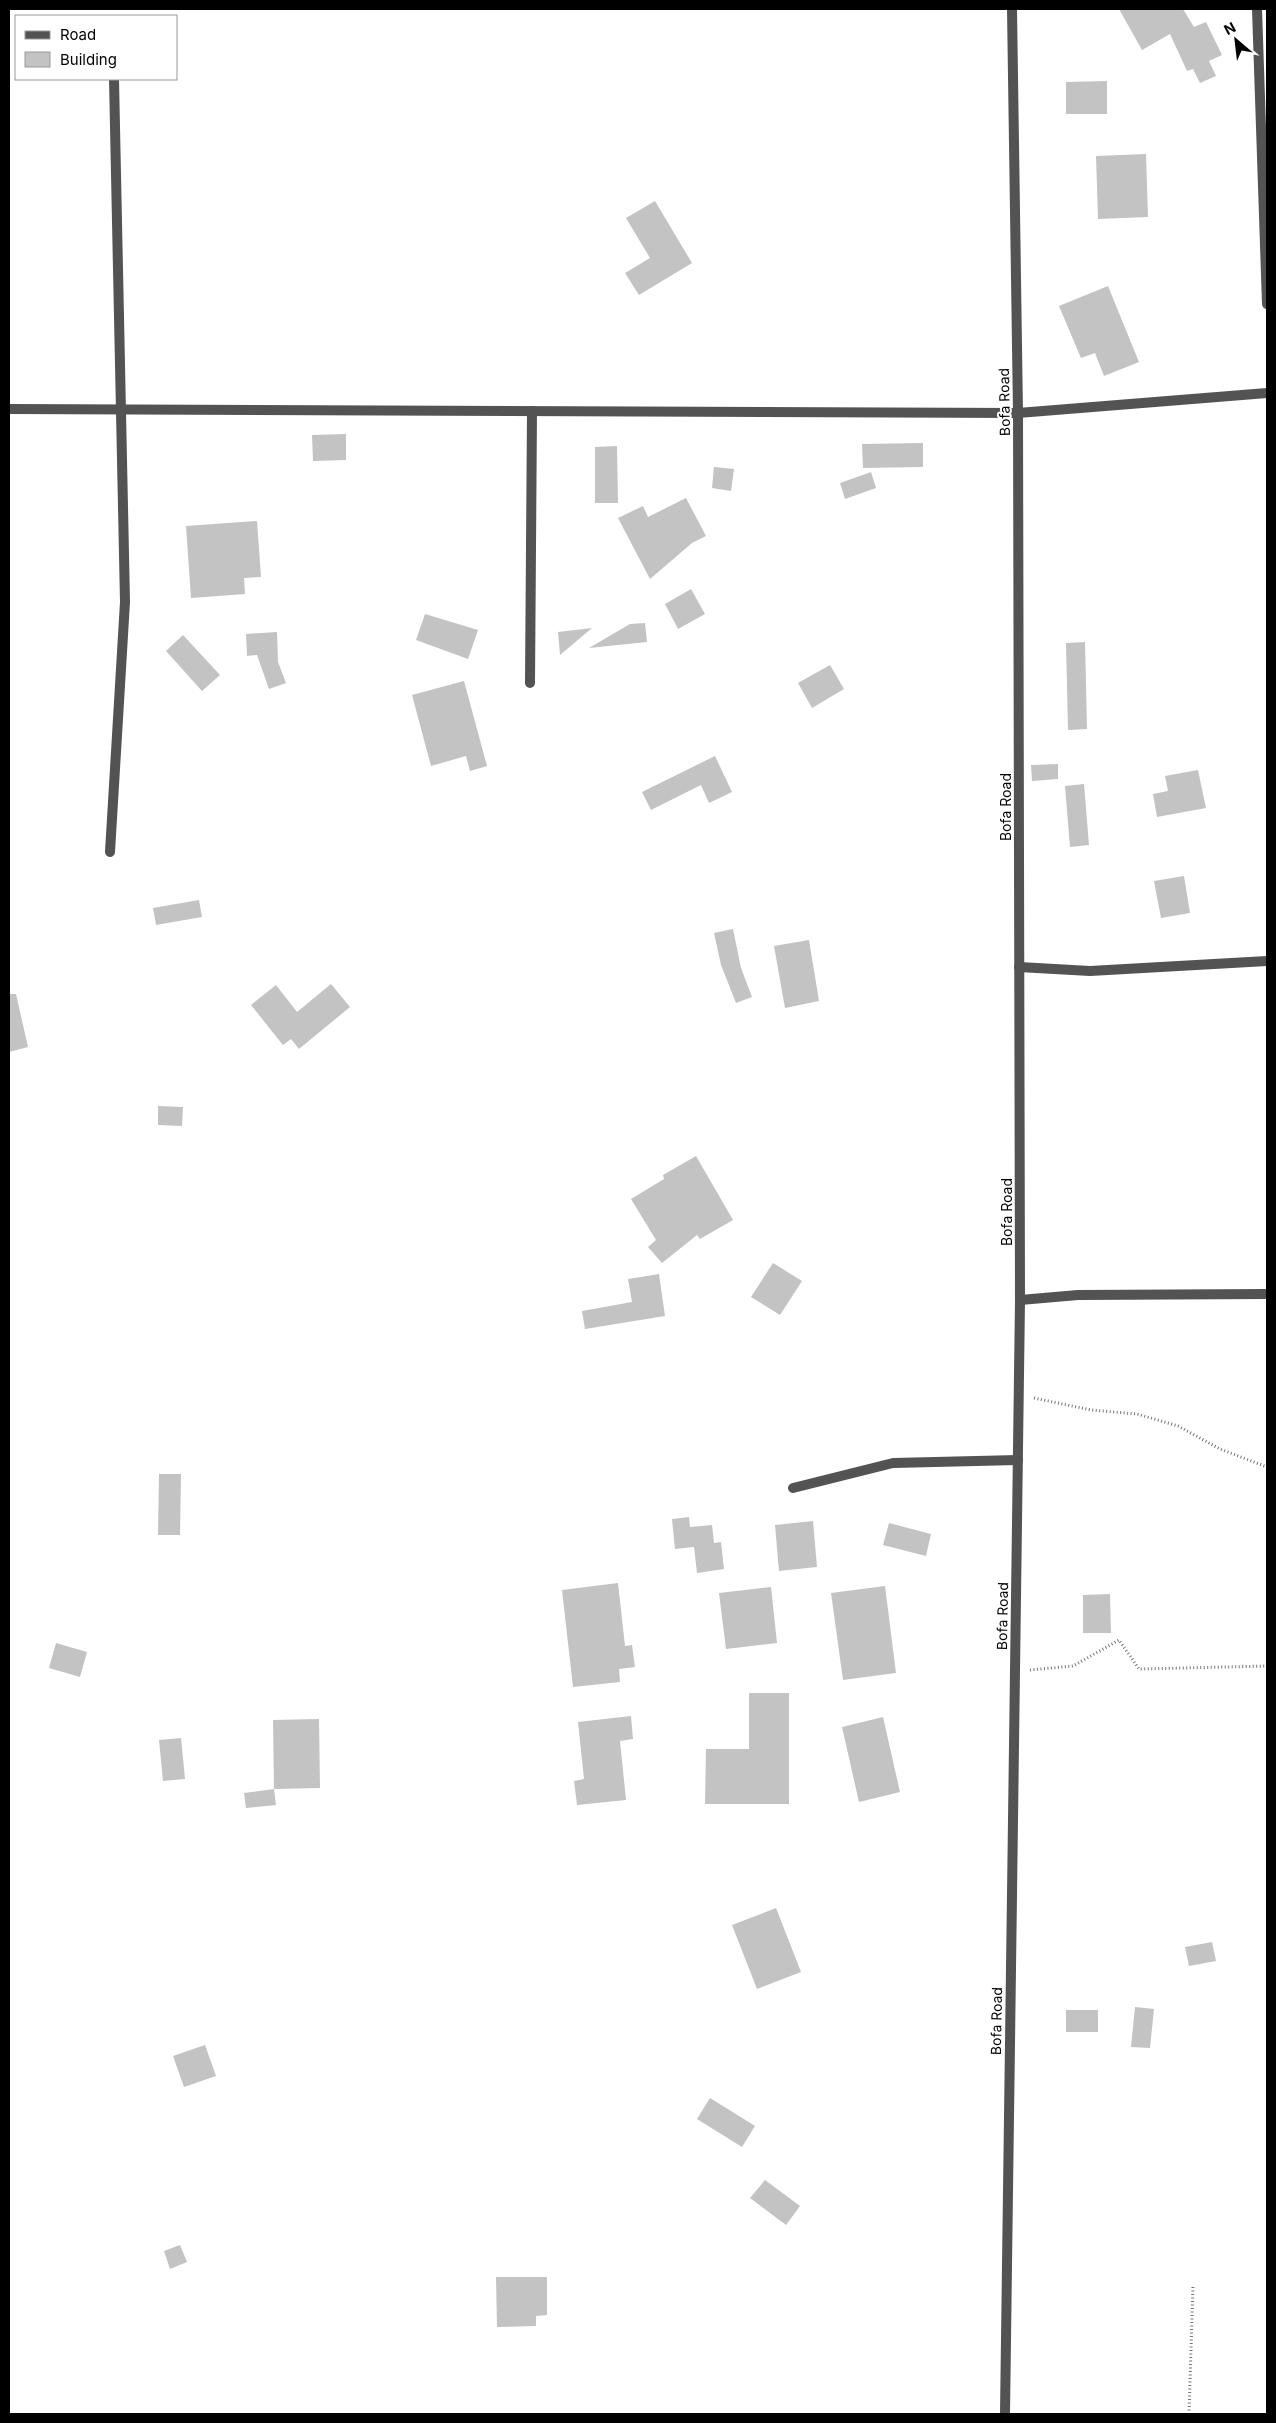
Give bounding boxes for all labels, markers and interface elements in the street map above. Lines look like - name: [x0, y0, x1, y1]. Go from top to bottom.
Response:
- legend: [15, 15, 178, 80]
- north arrow: [1211, 15, 1261, 65]
- text: N: [1221, 18, 1238, 38]
- text: Road: [60, 25, 96, 44]
- text: Building: [60, 50, 117, 69]
- street label: Bofa Road: [995, 368, 1013, 436]
- street label: Bofa Road: [997, 773, 1014, 841]
- street label: Bofa Road: [998, 1178, 1015, 1246]
- street label: Bofa Road: [993, 1582, 1011, 1650]
- street label: Bofa Road: [987, 1987, 1005, 2055]

